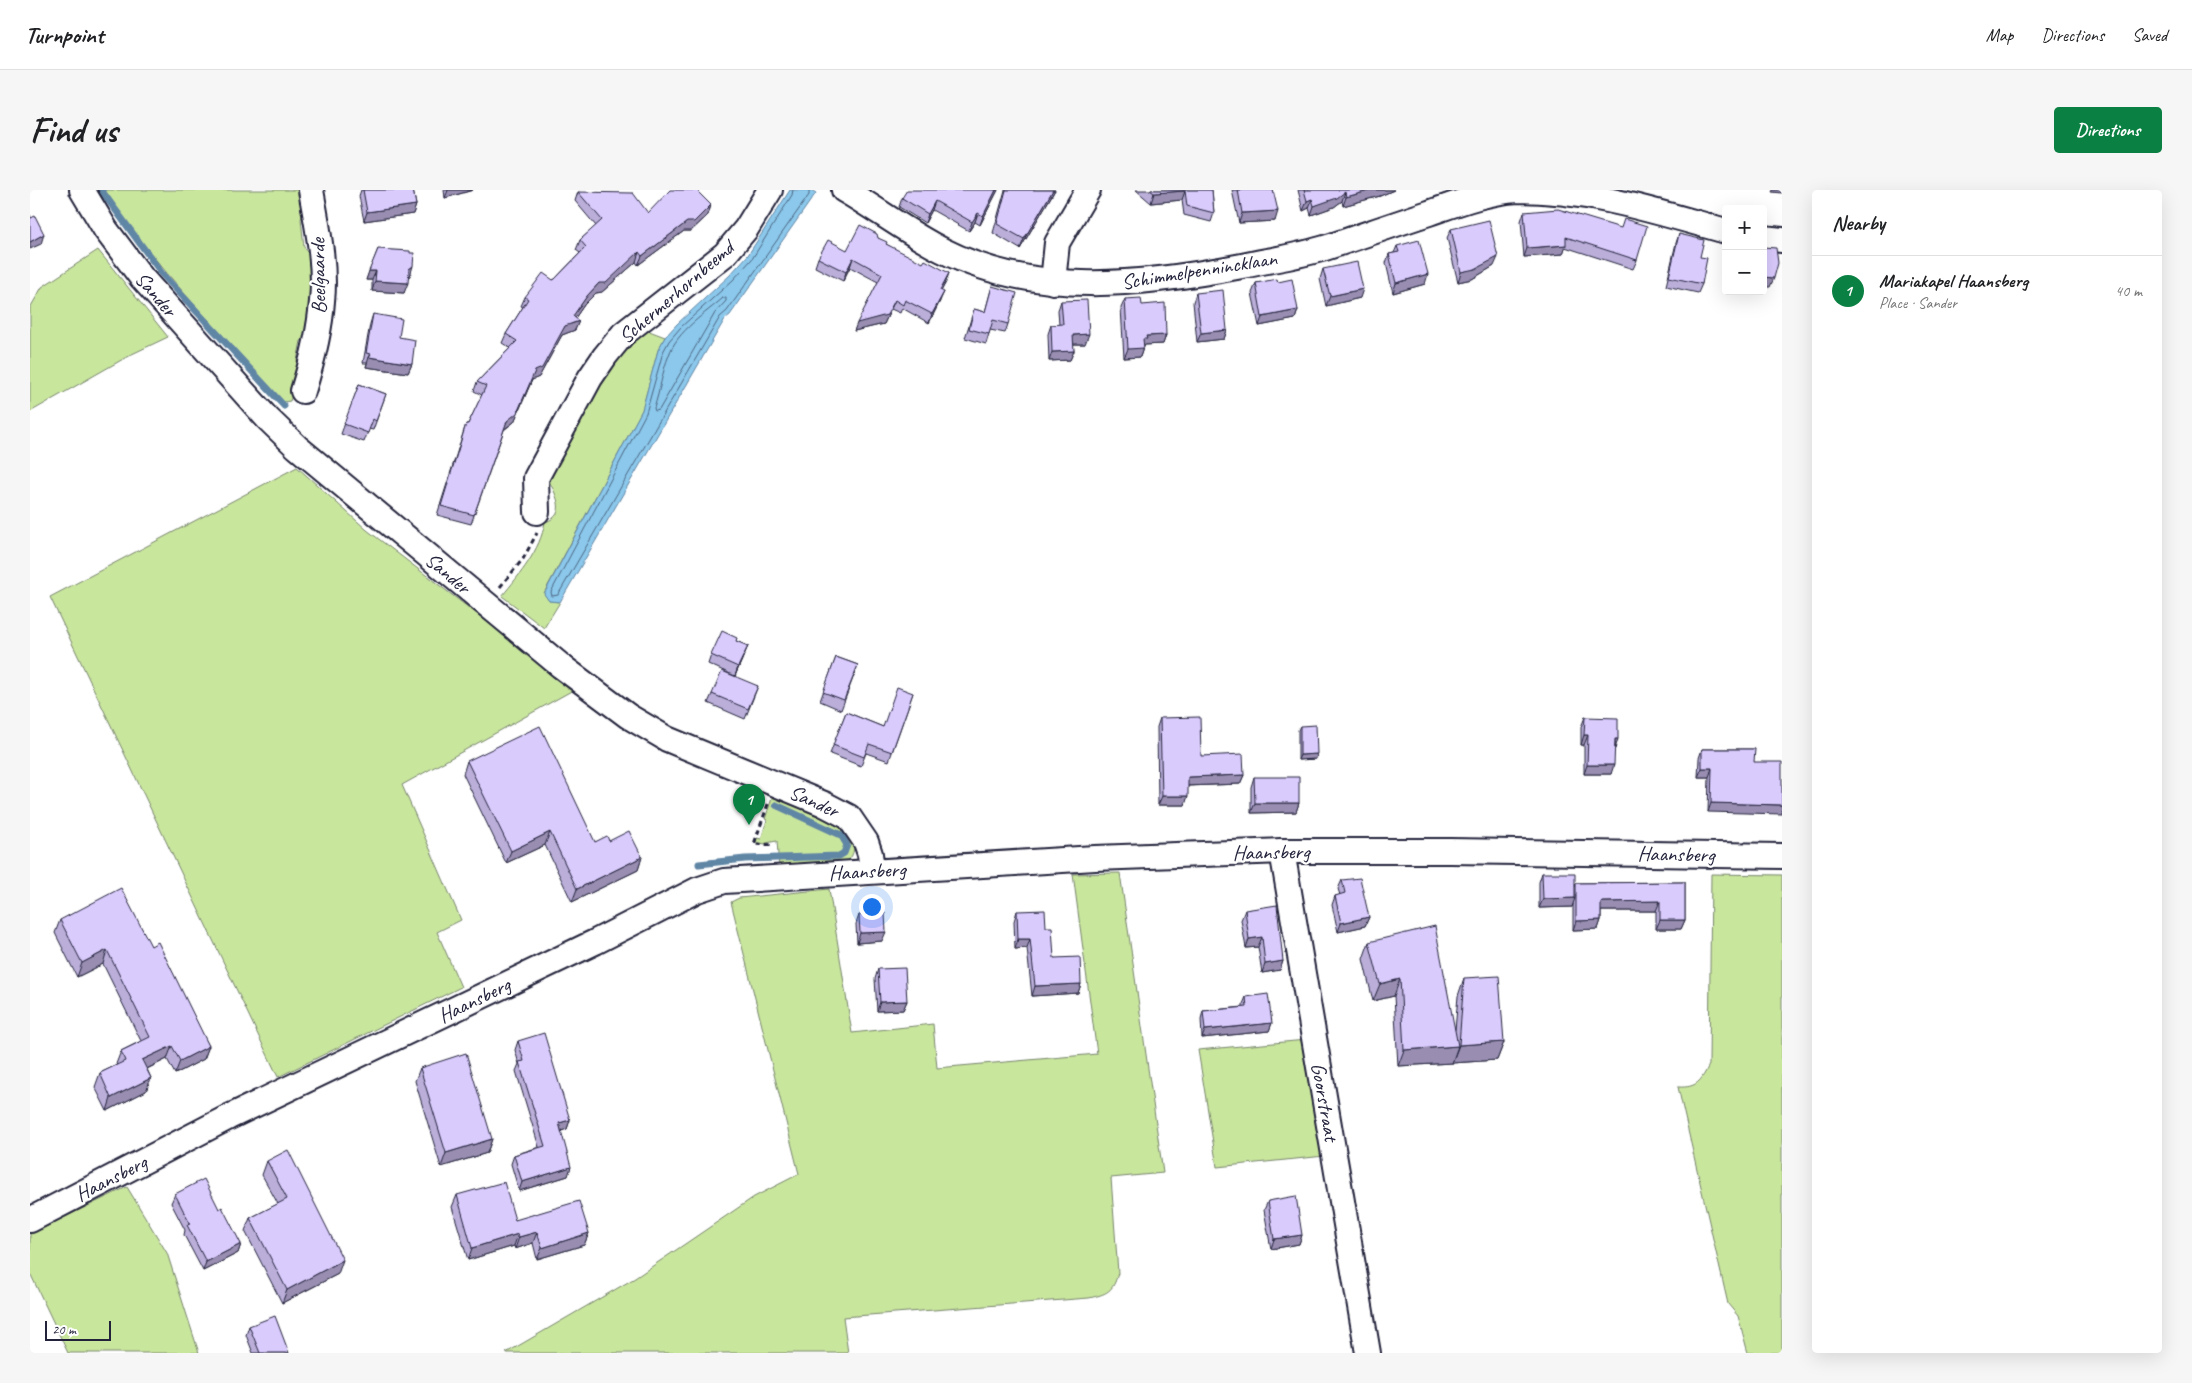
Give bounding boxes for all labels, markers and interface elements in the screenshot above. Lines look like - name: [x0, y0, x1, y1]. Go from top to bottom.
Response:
- text: Turnpoint: [25, 20, 104, 50]
- text: Map: [1986, 24, 2013, 46]
- text: Directions: [2041, 24, 2104, 46]
- text: Saved: [2132, 24, 2167, 46]
- button: Directions: [2054, 107, 2162, 153]
- text: Find us: [30, 108, 117, 153]
- map controls: [1722, 205, 1767, 295]
- button: +: [1722, 205, 1767, 250]
- text: Nearby: [1832, 210, 1885, 236]
- street label: Schermerhornbeemd: [613, 232, 742, 349]
- street label: Beelgaarde: [304, 237, 332, 314]
- street label: Schimmelpennincklaan: [1120, 245, 1279, 295]
- button: −: [1722, 250, 1767, 295]
- street label: Sander: [129, 266, 184, 323]
- text: Mariakapel Haansberg: [1879, 269, 2028, 293]
- text: 1: [1844, 281, 1852, 301]
- text: 40 m: [2115, 281, 2142, 301]
- text: Place · Sander: [1879, 293, 1957, 313]
- street label: Sander: [420, 547, 477, 600]
- street label: Sander: [785, 779, 844, 824]
- pin: 1: [733, 784, 765, 825]
- street label: Haansberg: [1232, 838, 1311, 866]
- street label: Haansberg: [1637, 840, 1716, 868]
- street label: Haansberg: [828, 856, 908, 886]
- your location: [859, 894, 885, 920]
- street label: Haansberg: [434, 971, 516, 1029]
- street label: Goorstraat: [1305, 1061, 1345, 1145]
- street label: Haansberg: [71, 1148, 153, 1207]
- scale bar: [45, 1318, 111, 1341]
- text: 20 m: [52, 1321, 76, 1338]

